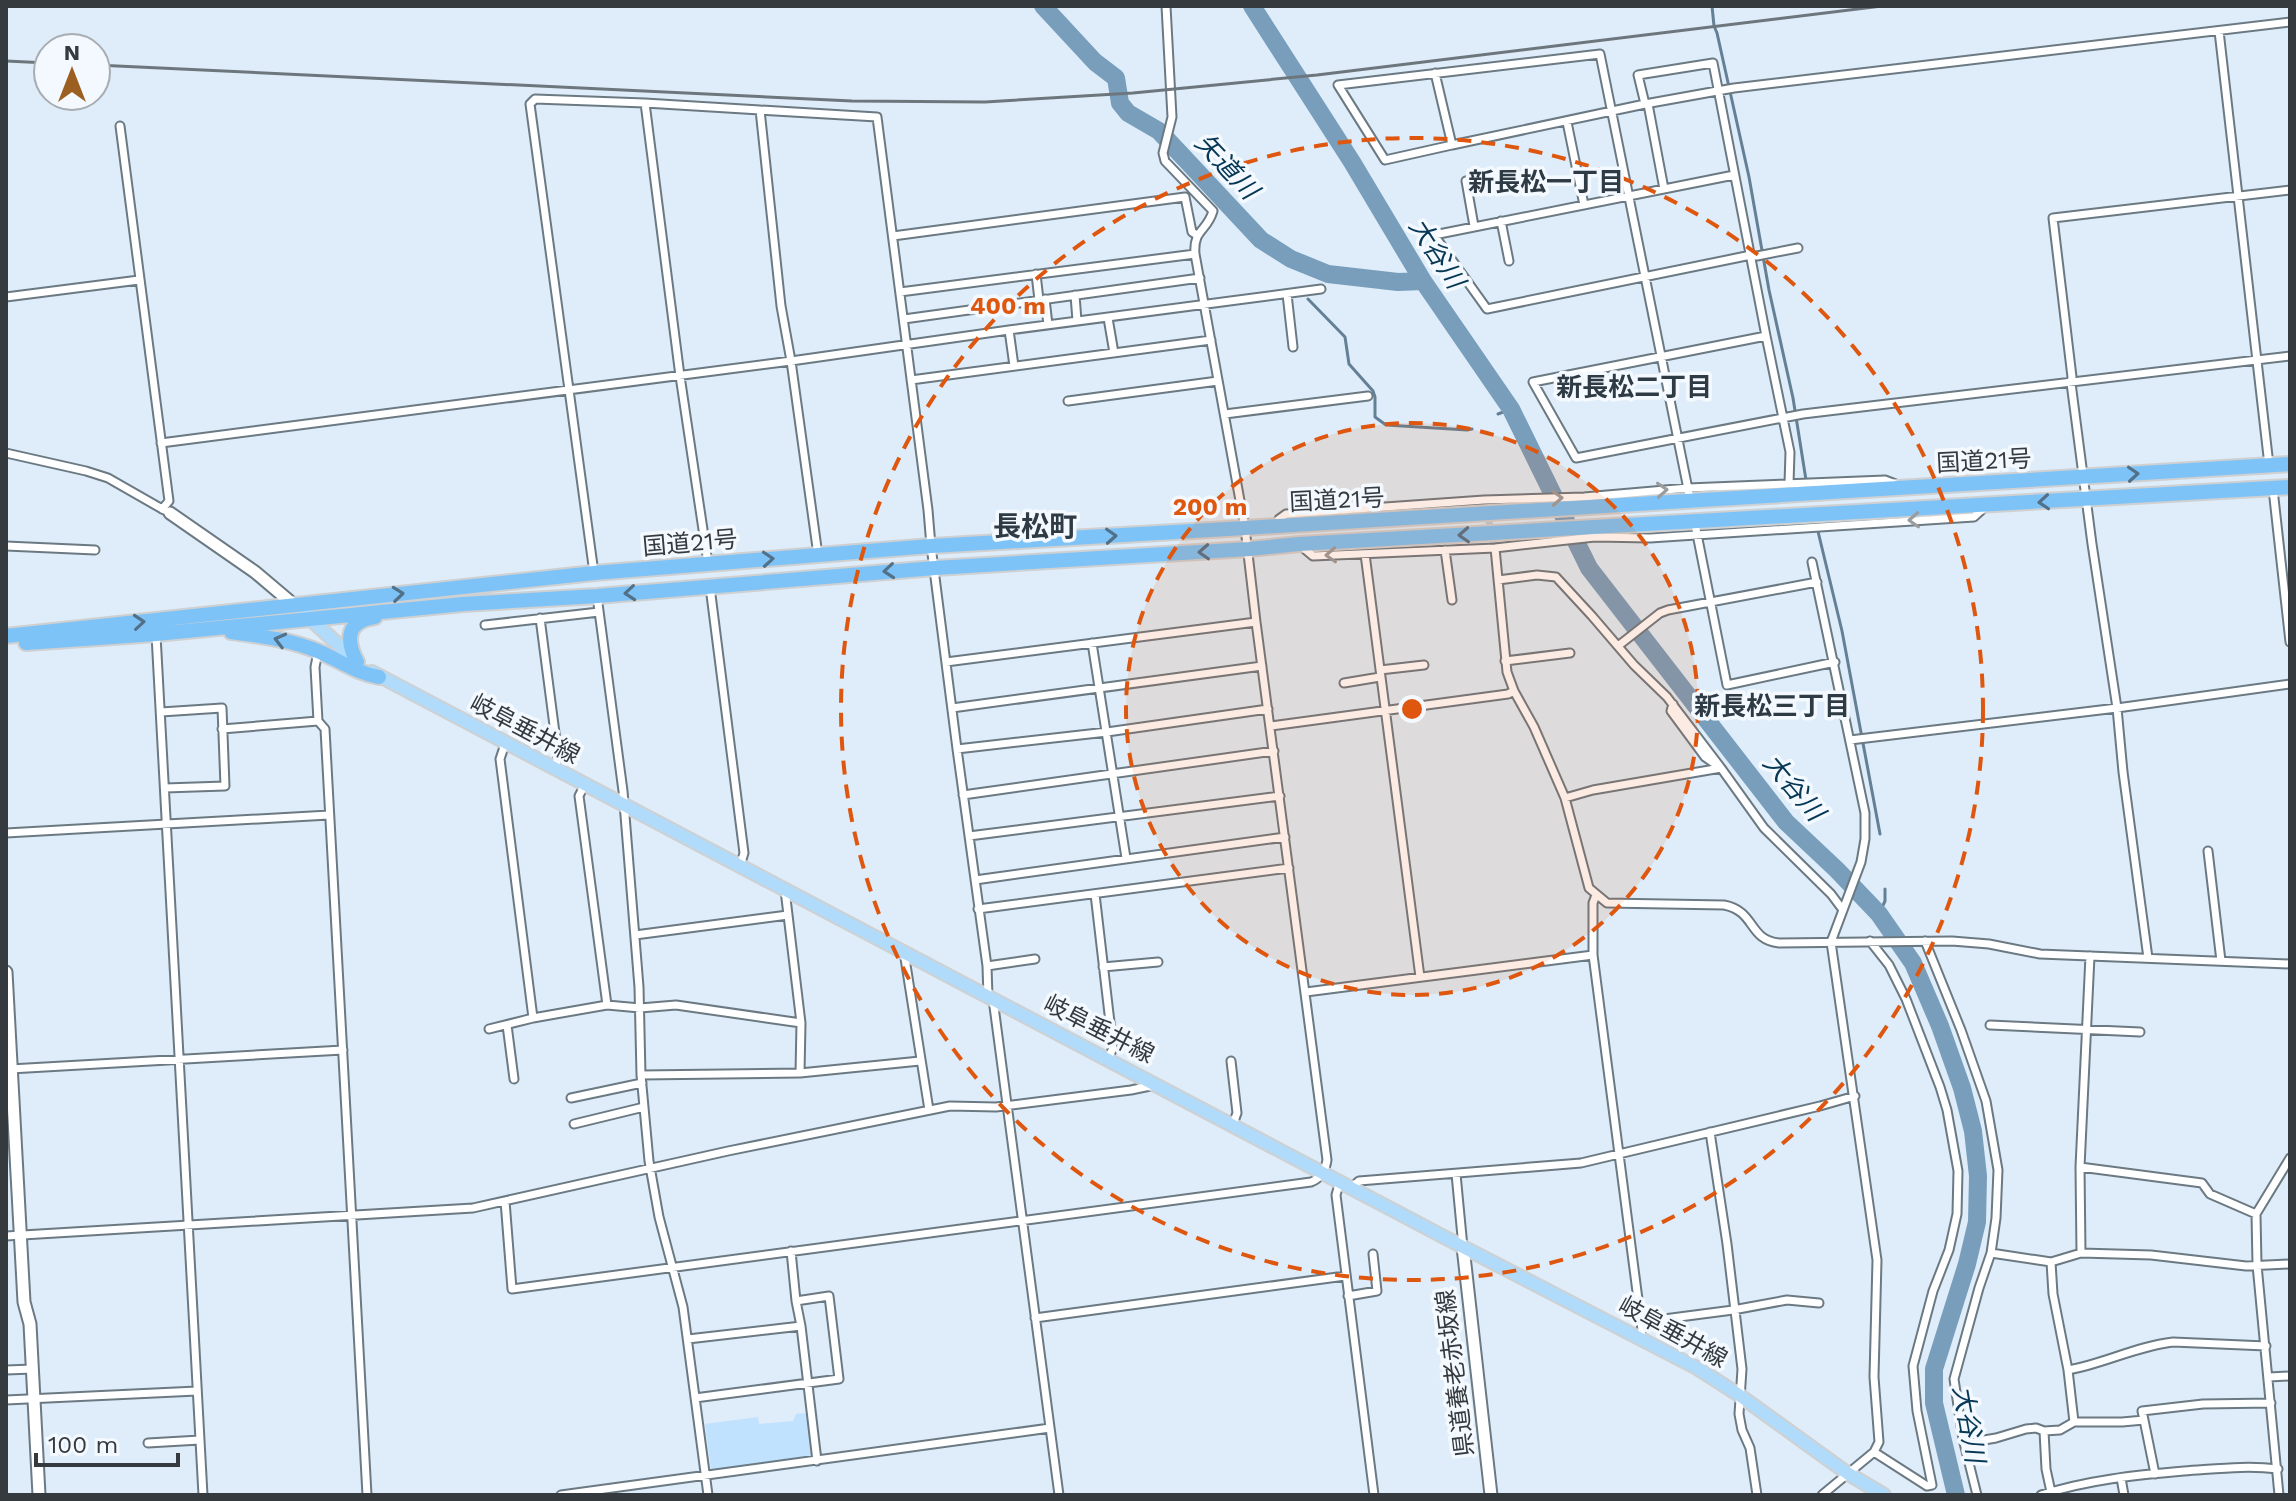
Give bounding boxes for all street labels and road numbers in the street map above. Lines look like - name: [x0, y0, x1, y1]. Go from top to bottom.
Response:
- street label: 国道21号: [1936, 445, 2032, 477]
- street label: 国道21号: [1289, 484, 1385, 516]
- street label: 国道21号: [641, 525, 739, 561]
- street label: 岐阜垂井線: [465, 688, 585, 770]
- street label: 岐阜垂井線: [1039, 989, 1159, 1069]
- street label: 県道養老赤坂線: [1431, 1288, 1479, 1458]
- street label: 岐阜垂井線: [1614, 1291, 1732, 1373]

